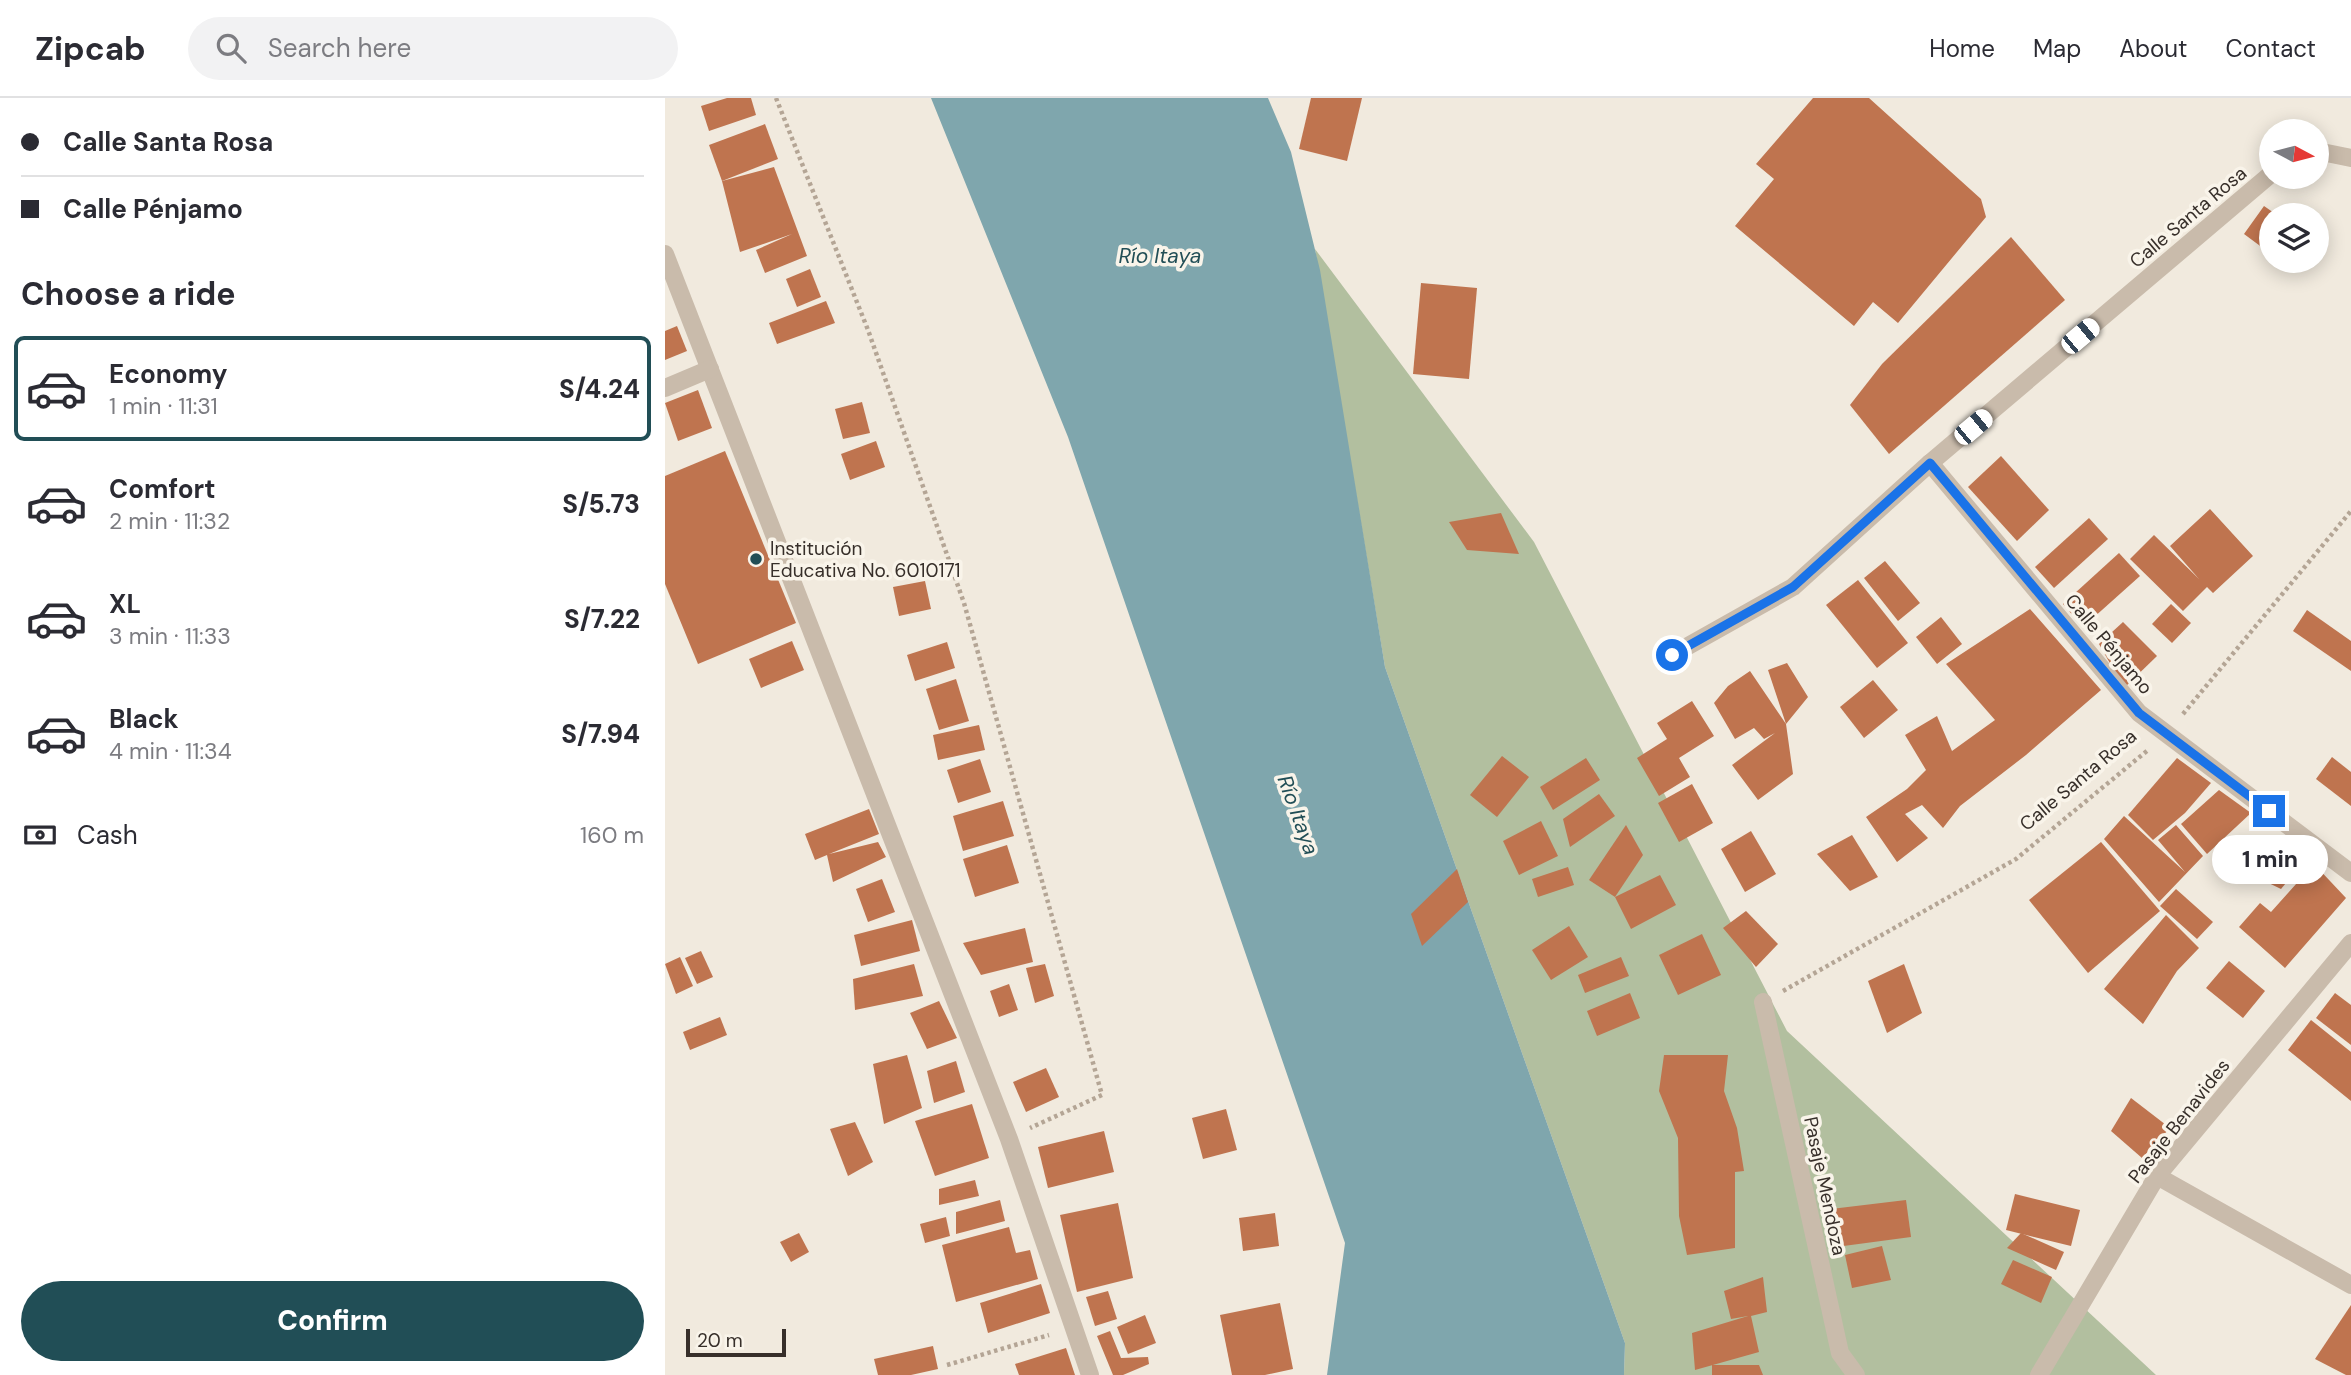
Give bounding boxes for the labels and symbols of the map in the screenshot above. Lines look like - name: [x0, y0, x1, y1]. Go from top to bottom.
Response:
- north arrow: [2259, 119, 2329, 189]
- street label: Calle Santa Rosa: [2124, 161, 2252, 273]
- water label: Río Itaya: [1119, 242, 1201, 270]
- car: [2058, 314, 2103, 358]
- car: [1951, 405, 1996, 449]
- place label: Institución Educativa No. 6010171: [770, 536, 961, 583]
- marker: Institución Educativa No. 6010171: [748, 551, 764, 567]
- street label: Calle Pénjamo: [2060, 589, 2158, 699]
- route start: [1656, 639, 1688, 671]
- street label: Calle Santa Rosa: [2014, 724, 2142, 836]
- water label: Río Itaya: [1271, 771, 1325, 859]
- route end: [2253, 795, 2285, 827]
- callout: 1 min: [2211, 836, 2327, 884]
- street label: Pasaje Benavides: [2123, 1054, 2235, 1188]
- street label: Pasaje Mendoza: [1798, 1114, 1852, 1258]
- scale bar: [686, 1326, 786, 1358]

